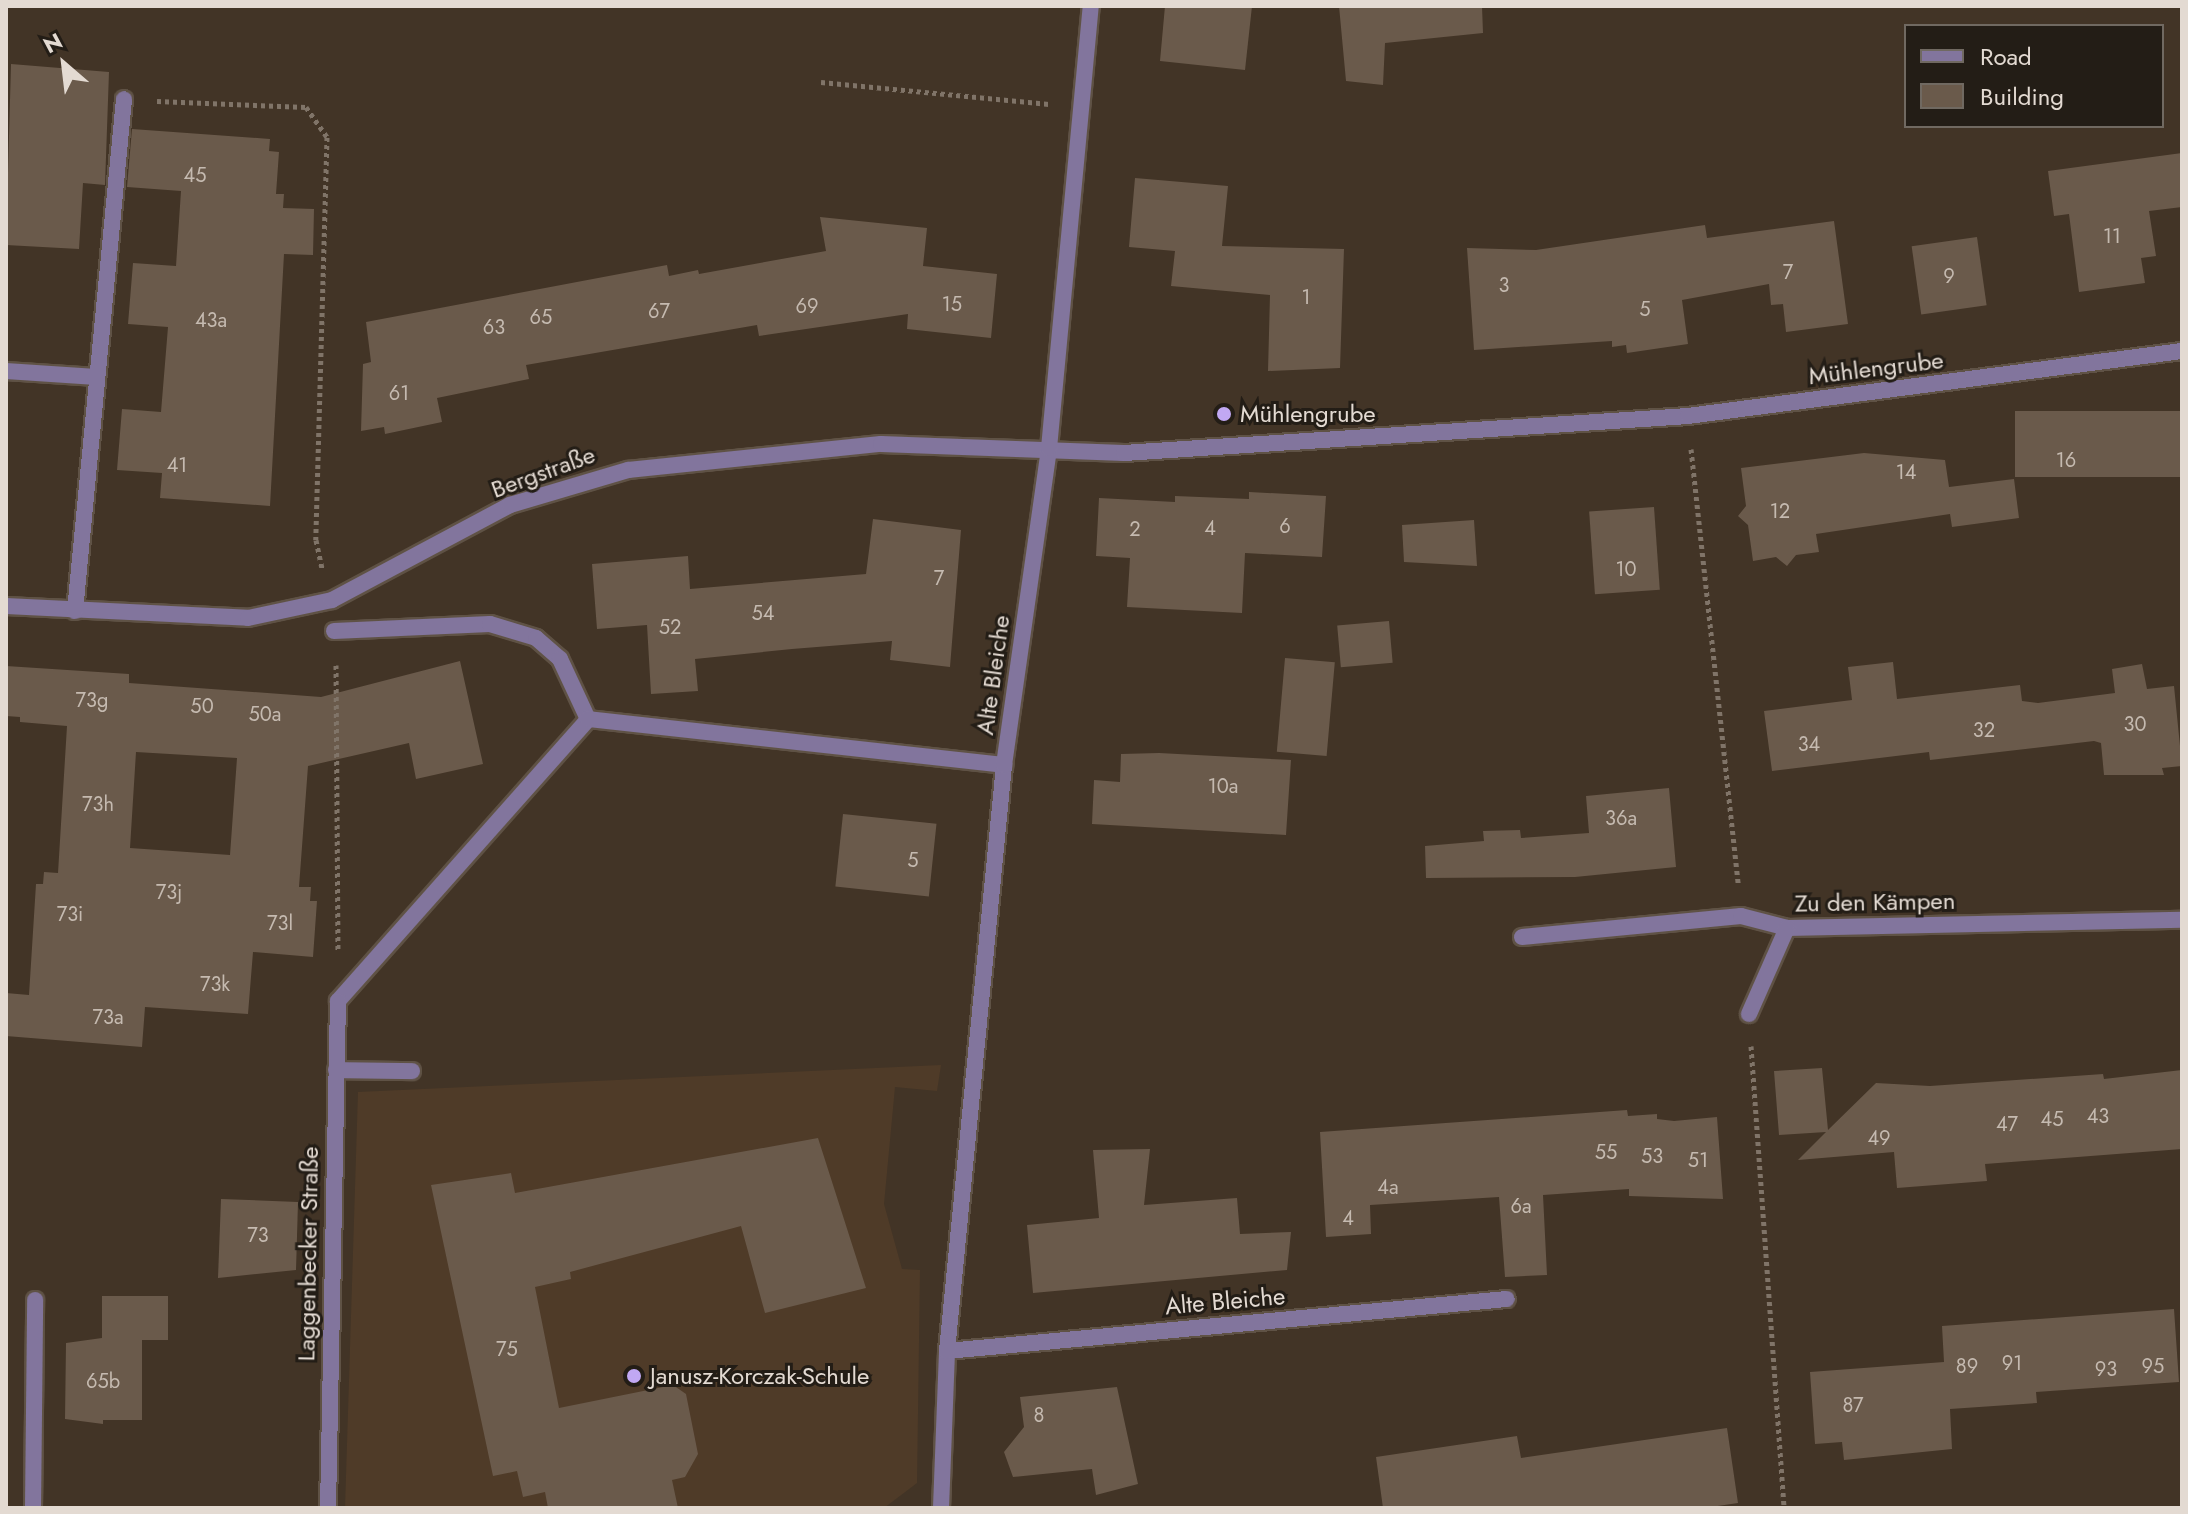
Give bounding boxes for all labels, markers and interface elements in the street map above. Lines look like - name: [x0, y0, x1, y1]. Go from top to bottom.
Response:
- north arrow: [24, 24, 104, 104]
- legend: [1904, 24, 2164, 128]
- text: N: [38, 25, 68, 61]
- text: Road: [1980, 39, 2032, 74]
- text: Building: [1980, 79, 2064, 114]
- house number: 45: [184, 163, 206, 187]
- house number: 11: [2103, 224, 2121, 248]
- house number: 7: [1783, 260, 1793, 284]
- house number: 9: [1943, 264, 1955, 288]
- house number: 3: [1499, 273, 1509, 297]
- house number: 1: [1302, 285, 1310, 309]
- house number: 15: [942, 292, 962, 316]
- house number: 69: [795, 294, 819, 318]
- house number: 5: [1639, 297, 1651, 321]
- house number: 67: [648, 299, 670, 323]
- house number: 65: [530, 305, 552, 329]
- house number: 43a: [195, 308, 227, 332]
- house number: 63: [483, 315, 505, 339]
- street label: Mühlengrube: [1807, 345, 1945, 391]
- house number: 61: [389, 381, 409, 405]
- place label: Mühlengrube: [1240, 400, 1376, 428]
- marker: Mühlengrube: [1215, 405, 1233, 423]
- street label: Bergstraße: [487, 440, 599, 504]
- house number: 16: [2056, 448, 2076, 472]
- house number: 41: [167, 453, 187, 477]
- house number: 14: [1896, 460, 1916, 484]
- house number: 12: [1770, 499, 1790, 523]
- house number: 6: [1279, 514, 1291, 538]
- house number: 4: [1204, 516, 1216, 540]
- house number: 2: [1129, 517, 1141, 541]
- house number: 10: [1616, 557, 1636, 581]
- house number: 7: [934, 566, 944, 590]
- house number: 54: [752, 601, 774, 625]
- street label: Alte Bleiche: [970, 613, 1016, 737]
- house number: 52: [659, 615, 681, 639]
- house number: 73g: [76, 688, 108, 712]
- house number: 50: [190, 694, 214, 718]
- house number: 50a: [249, 702, 281, 726]
- house number: 30: [2124, 712, 2146, 736]
- house number: 32: [1973, 718, 1995, 742]
- house number: 34: [1798, 732, 1820, 756]
- house number: 10a: [1208, 774, 1238, 798]
- house number: 73h: [82, 792, 114, 816]
- house number: 36a: [1605, 806, 1637, 830]
- house number: 5: [907, 848, 919, 872]
- house number: 73j: [156, 880, 182, 904]
- street label: Zu den Kämpen: [1794, 886, 1956, 918]
- house number: 73i: [57, 902, 83, 926]
- house number: 73l: [267, 911, 293, 935]
- house number: 73k: [200, 972, 230, 996]
- house number: 73a: [92, 1005, 124, 1029]
- house number: 43: [2087, 1104, 2109, 1128]
- house number: 45: [2041, 1107, 2063, 1131]
- house number: 47: [1996, 1112, 2018, 1136]
- house number: 49: [1867, 1126, 1891, 1150]
- house number: 55: [1595, 1140, 1617, 1164]
- house number: 53: [1641, 1144, 1663, 1168]
- street label: Laggenbecker Straße: [292, 1146, 324, 1362]
- house number: 51: [1688, 1148, 1708, 1172]
- house number: 4a: [1377, 1175, 1399, 1199]
- house number: 6a: [1510, 1194, 1532, 1218]
- house number: 4: [1342, 1206, 1354, 1230]
- house number: 73: [247, 1223, 269, 1247]
- street label: Alte Bleiche: [1164, 1281, 1286, 1321]
- house number: 75: [496, 1337, 518, 1361]
- house number: 91: [2002, 1351, 2022, 1375]
- house number: 89: [1956, 1354, 1978, 1378]
- house number: 95: [2142, 1354, 2164, 1378]
- house number: 93: [2095, 1357, 2117, 1381]
- place label: Janusz-Korczak-Schule: [650, 1362, 869, 1390]
- marker: Janusz-Korczak-Schule: [625, 1367, 643, 1385]
- house number: 65b: [86, 1369, 120, 1393]
- house number: 87: [1842, 1393, 1864, 1417]
- house number: 8: [1034, 1403, 1044, 1427]

